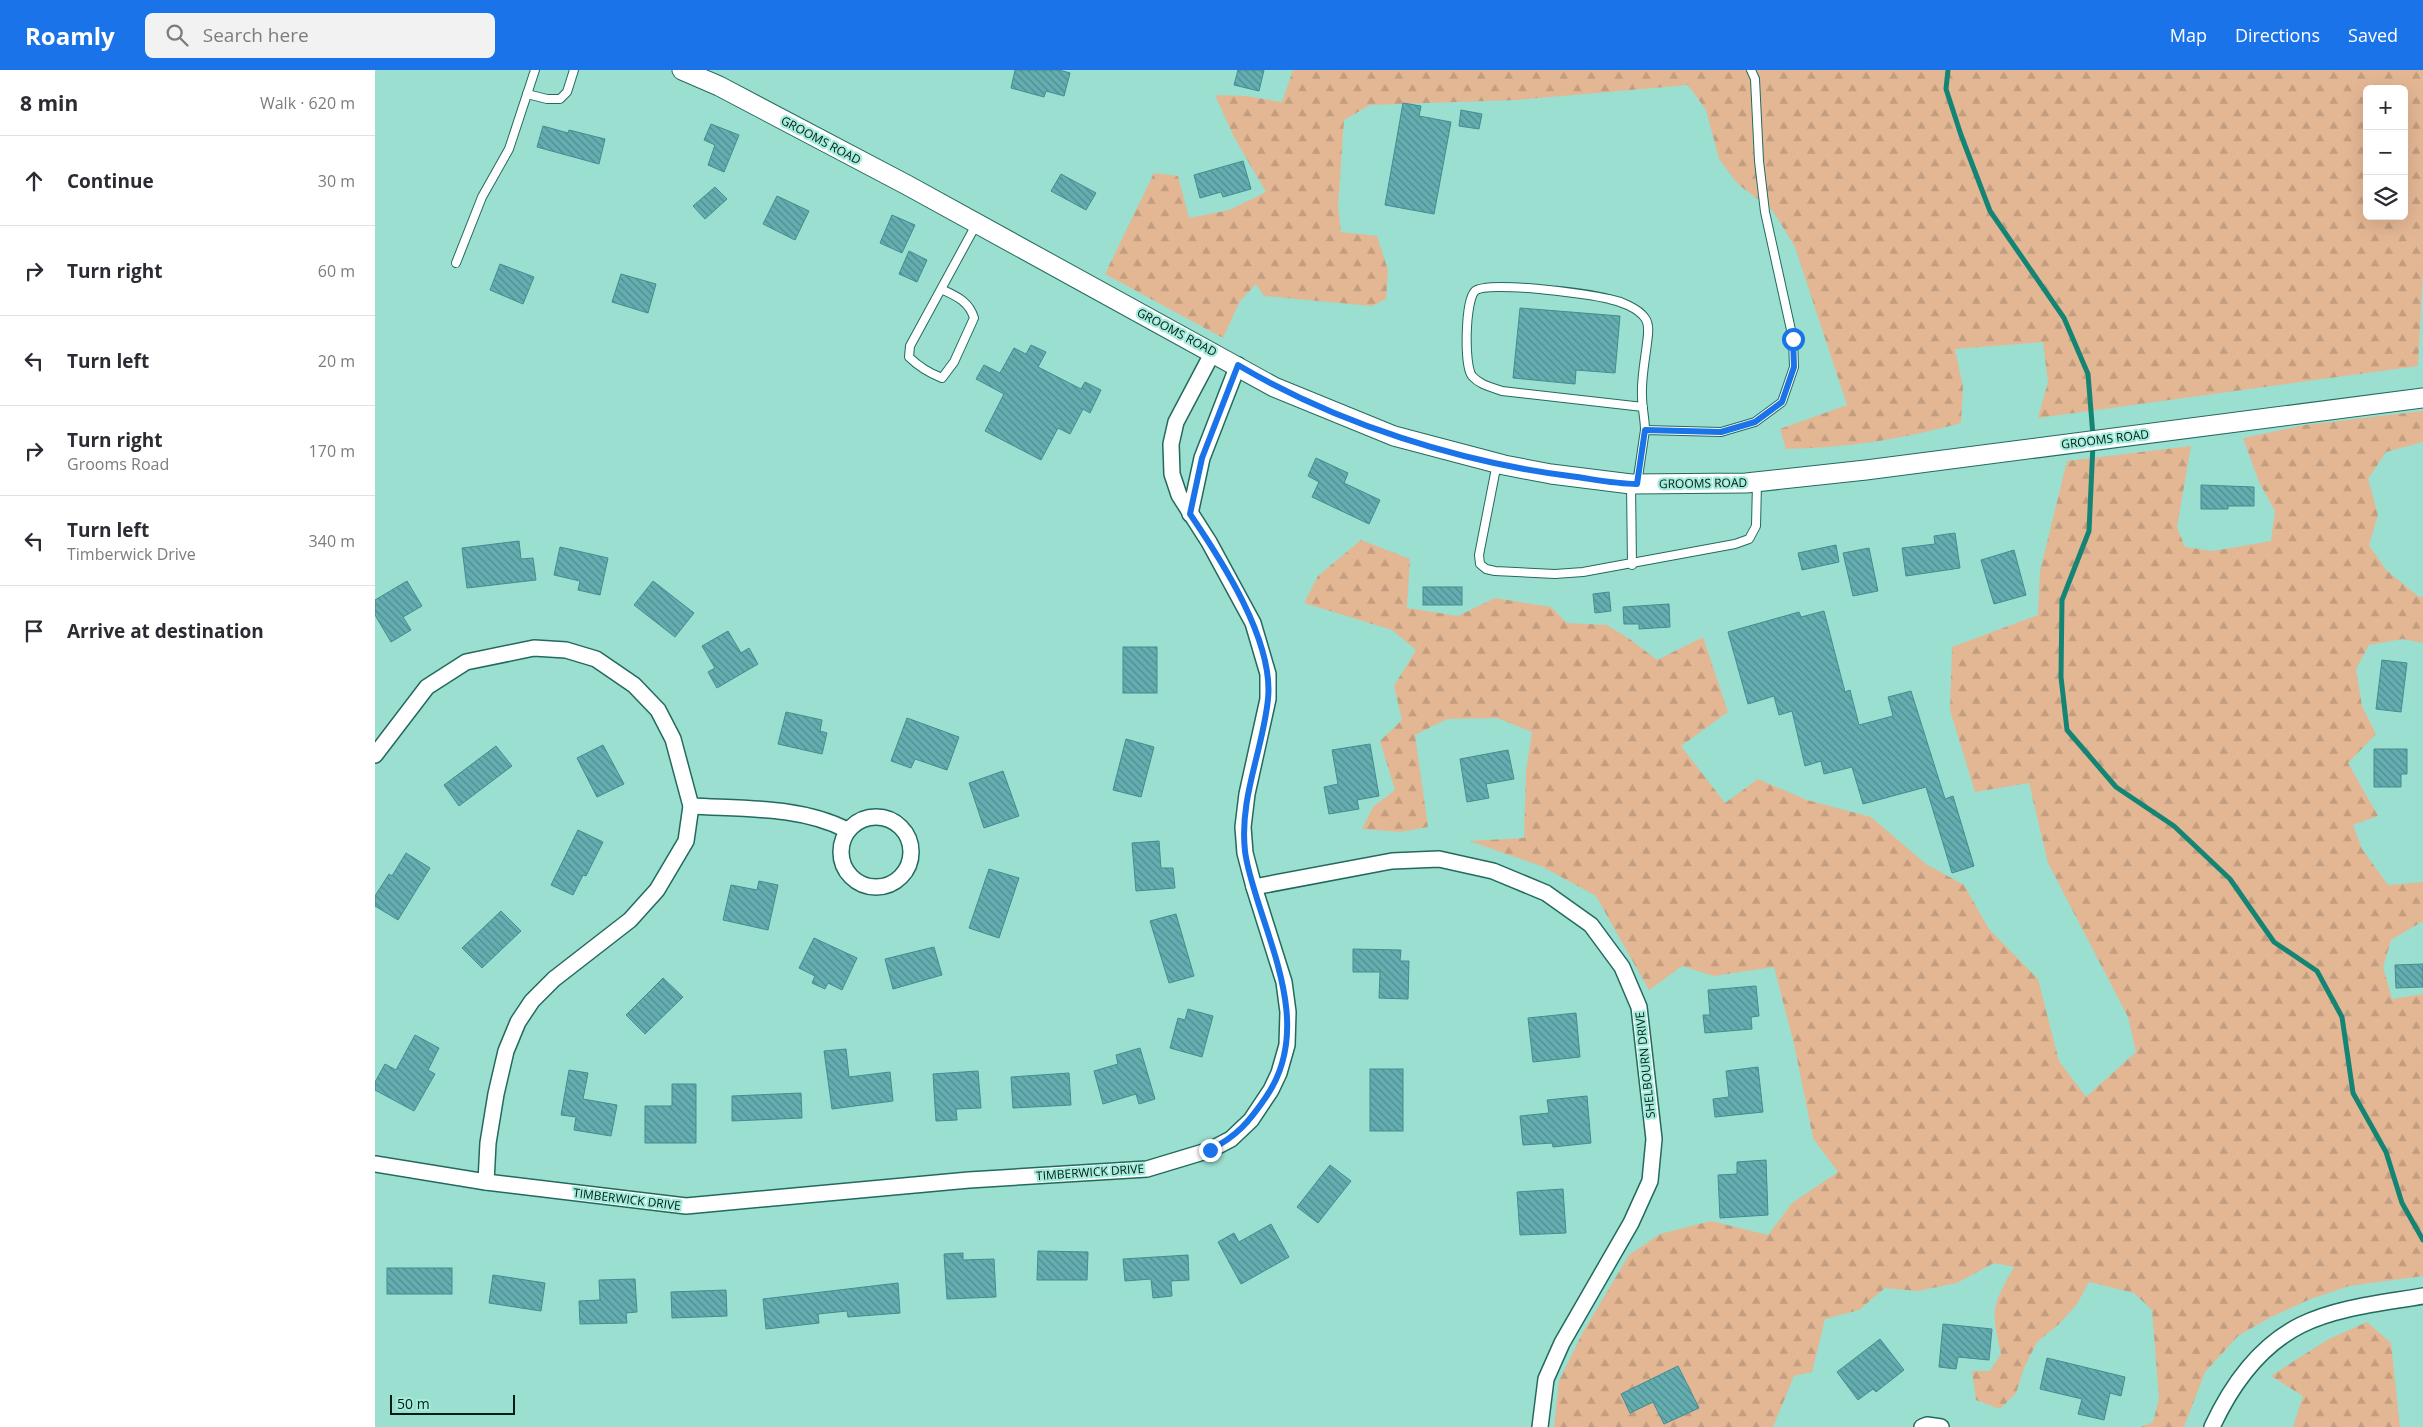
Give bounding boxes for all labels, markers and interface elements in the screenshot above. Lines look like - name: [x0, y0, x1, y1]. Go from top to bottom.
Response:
- search box: [145, 13, 495, 58]
- text: Roamly: [25, 19, 115, 52]
- icon: search: [163, 21, 191, 49]
- text: Search here: [203, 22, 309, 48]
- text: Map: [2170, 23, 2207, 47]
- text: Directions: [2235, 23, 2320, 47]
- text: Saved: [2348, 23, 2398, 47]
- map controls: [2363, 85, 2408, 220]
- button: +: [2363, 85, 2408, 130]
- text: 8 min: [20, 89, 78, 117]
- text: Walk · 620 m: [260, 92, 355, 114]
- street label: GROOMS ROAD: [778, 112, 864, 168]
- button: −: [2363, 130, 2408, 175]
- icon: ahead: [20, 167, 48, 195]
- text: Continue: [67, 168, 154, 194]
- text: 30 m: [318, 170, 355, 192]
- button: layers: [2363, 175, 2408, 220]
- icon: right: [20, 257, 48, 285]
- text: Turn right: [67, 258, 162, 284]
- text: 60 m: [318, 260, 355, 282]
- street label: GROOMS ROAD: [1134, 304, 1220, 360]
- route start: [1782, 328, 1805, 351]
- icon: left: [20, 347, 48, 375]
- text: Turn left: [67, 348, 149, 374]
- text: 20 m: [318, 350, 355, 372]
- street label: GROOMS ROAD: [2060, 425, 2150, 453]
- text: Turn right: [67, 427, 162, 453]
- icon: right: [20, 437, 48, 465]
- text: 170 m: [309, 440, 355, 462]
- text: Grooms Road: [67, 453, 169, 475]
- street label: GROOMS ROAD: [1659, 474, 1747, 492]
- text: Turn left: [67, 517, 149, 543]
- icon: left: [20, 527, 48, 555]
- text: 340 m: [309, 530, 355, 552]
- text: Timberwick Drive: [67, 543, 196, 565]
- icon: arrive: [20, 617, 48, 645]
- text: Arrive at destination: [67, 618, 264, 644]
- street label: SHELBOURN DRIVE: [1631, 1011, 1659, 1119]
- route end: [1199, 1139, 1222, 1162]
- street label: TIMBERWICK DRIVE: [1035, 1160, 1145, 1184]
- street label: TIMBERWICK DRIVE: [572, 1184, 682, 1214]
- scale bar: [390, 1392, 515, 1415]
- text: 50 m: [397, 1394, 430, 1413]

